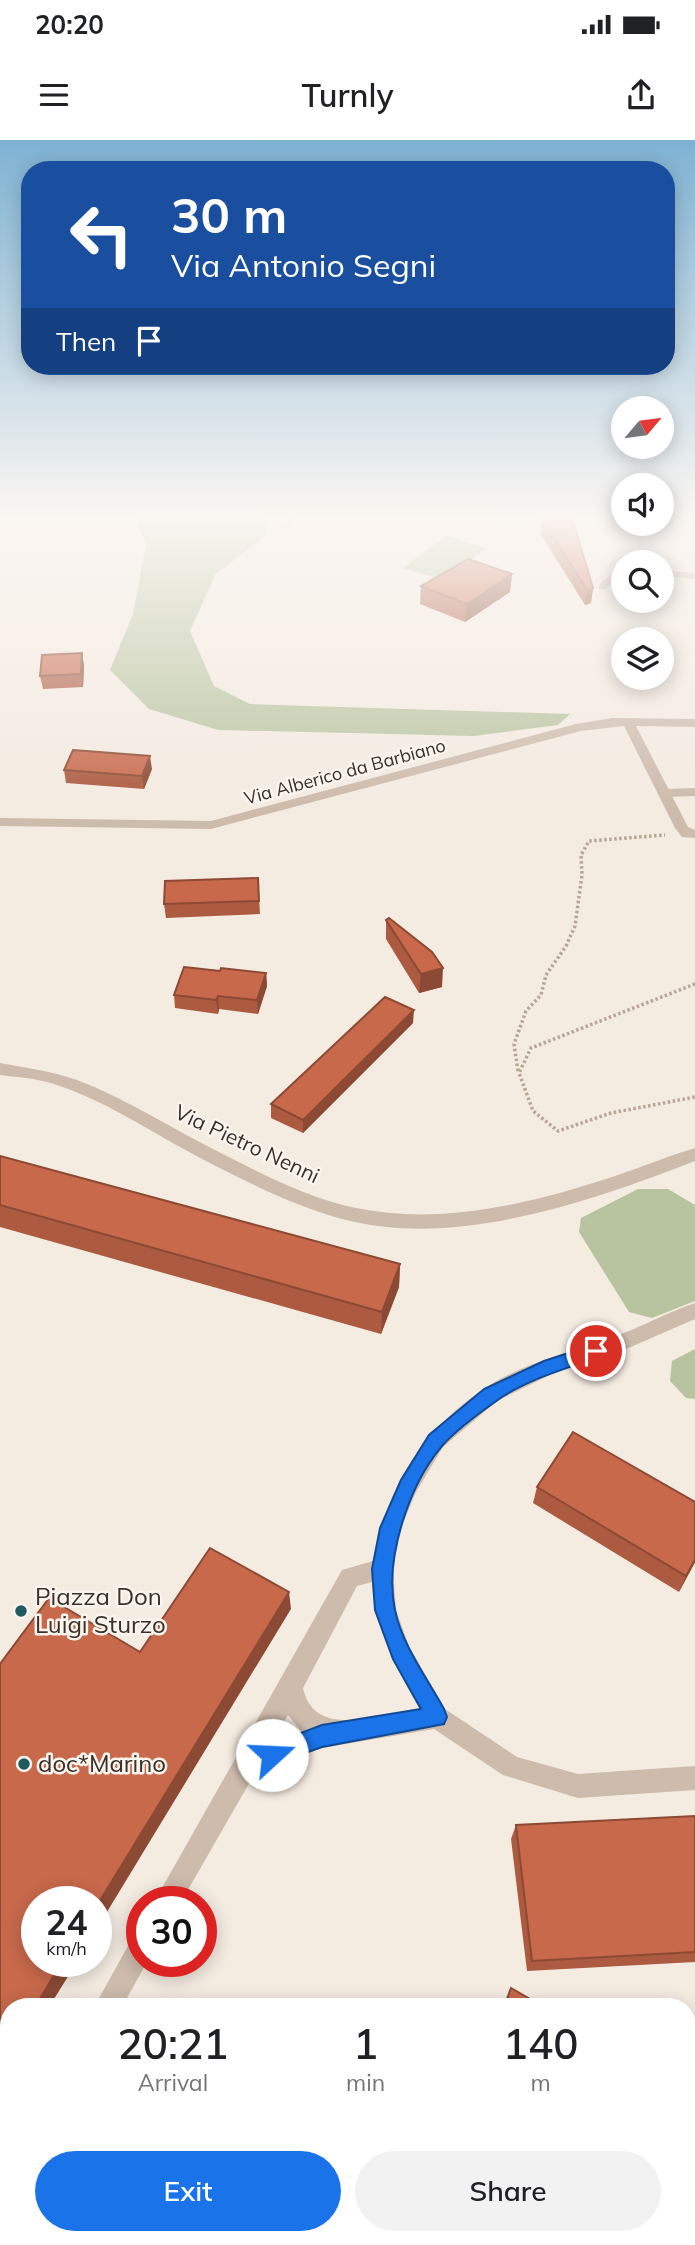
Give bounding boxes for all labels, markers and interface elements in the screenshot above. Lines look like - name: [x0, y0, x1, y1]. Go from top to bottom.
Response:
- text: 20:20: [35, 8, 104, 41]
- text: Turnly: [301, 75, 394, 115]
- icon: menu: [35, 76, 73, 114]
- icon: share: [622, 76, 660, 114]
- text: 30 m: [171, 184, 287, 245]
- icon: left: [56, 189, 147, 280]
- text: Via Antonio Segni: [171, 245, 436, 285]
- icon: arrive: [130, 322, 168, 360]
- text: Then: [56, 325, 116, 358]
- north arrow: [611, 396, 674, 458]
- map controls: [611, 396, 674, 690]
- button: sound: [611, 473, 674, 536]
- button: search: [611, 550, 674, 613]
- button: layers: [611, 627, 674, 690]
- street label: Via Alberico da Barbiano: [242, 734, 448, 809]
- street label: Via Pietro Nenni: [171, 1098, 324, 1188]
- pin: [566, 1321, 626, 1381]
- icon: arrive: [577, 1332, 615, 1370]
- place label: Piazza Don Luigi Sturzo: [35, 1581, 166, 1639]
- marker: Piazza Don Luigi Sturzo: [13, 1603, 29, 1619]
- position arrow: [235, 1718, 309, 1792]
- place label: doc*Marino: [38, 1748, 166, 1778]
- marker: doc*Marino: [16, 1756, 32, 1772]
- speed limit sign: 30: [126, 1886, 217, 1977]
- text: 24: [45, 1900, 88, 1944]
- text: km/h: [46, 1937, 87, 1960]
- text: 20:21: [118, 2017, 228, 2070]
- text: 1: [353, 2017, 378, 2070]
- text: 140: [503, 2017, 578, 2070]
- text: Arrival: [138, 2068, 208, 2097]
- text: min: [346, 2068, 385, 2097]
- text: m: [530, 2068, 551, 2097]
- button: Exit: [35, 2151, 341, 2231]
- button: Share: [355, 2151, 661, 2231]

